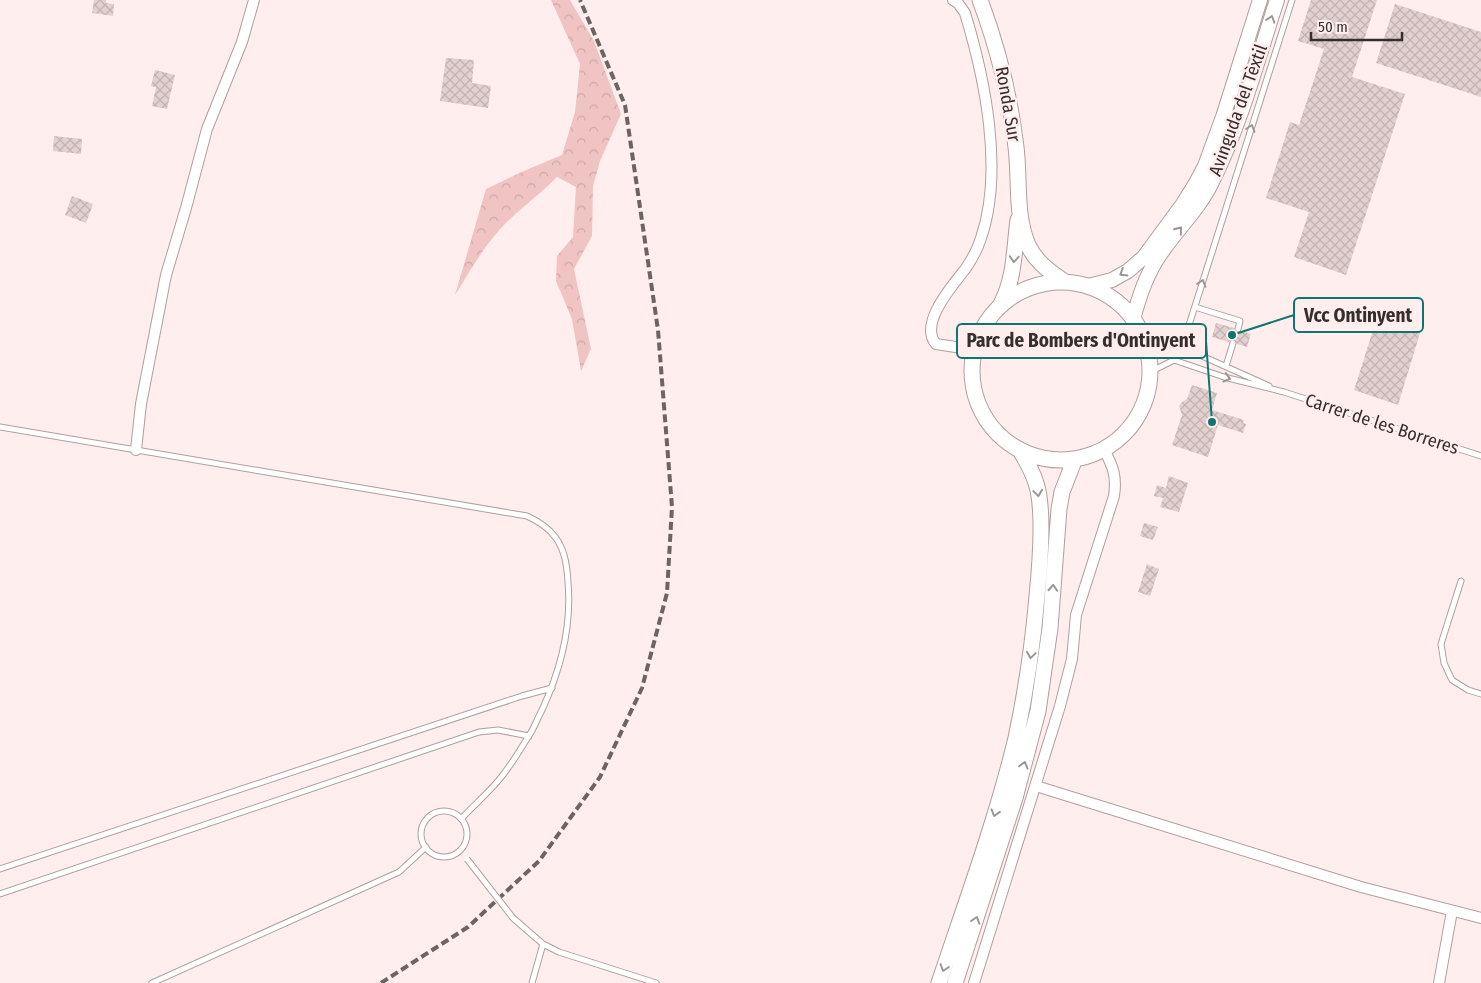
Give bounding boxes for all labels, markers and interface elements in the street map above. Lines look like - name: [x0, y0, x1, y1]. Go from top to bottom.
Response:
- scale bar: [1311, 10, 1402, 42]
- one-way arrow: [1265, 15, 1275, 23]
- text: 50 m: [1318, 18, 1348, 36]
- street label: Avinguda del Tèxtil: [1204, 41, 1272, 179]
- street label: Ronda Sur: [991, 65, 1026, 144]
- one-way arrow: [1246, 125, 1256, 133]
- one-way arrow: [1174, 227, 1183, 236]
- one-way arrow: [1008, 256, 1019, 264]
- one-way arrow: [1120, 267, 1129, 277]
- one-way arrow: [1196, 280, 1206, 288]
- callout: Vcc Ontinyent: [1294, 298, 1423, 332]
- text: Vcc Ontinyent: [1303, 304, 1412, 327]
- callout: Parc de Bombers d'Ontinyent: [957, 324, 1206, 358]
- text: Parc de Bombers d'Ontinyent: [967, 329, 1196, 352]
- one-way arrow: [1223, 372, 1231, 382]
- street label: Carrer de les Borreres: [1302, 389, 1462, 459]
- one-way arrow: [1032, 490, 1043, 498]
- one-way arrow: [1047, 583, 1058, 591]
- one-way arrow: [1026, 651, 1036, 660]
- one-way arrow: [1019, 761, 1029, 769]
- one-way arrow: [990, 809, 1000, 817]
- one-way arrow: [970, 916, 980, 925]
- one-way arrow: [940, 963, 950, 971]

